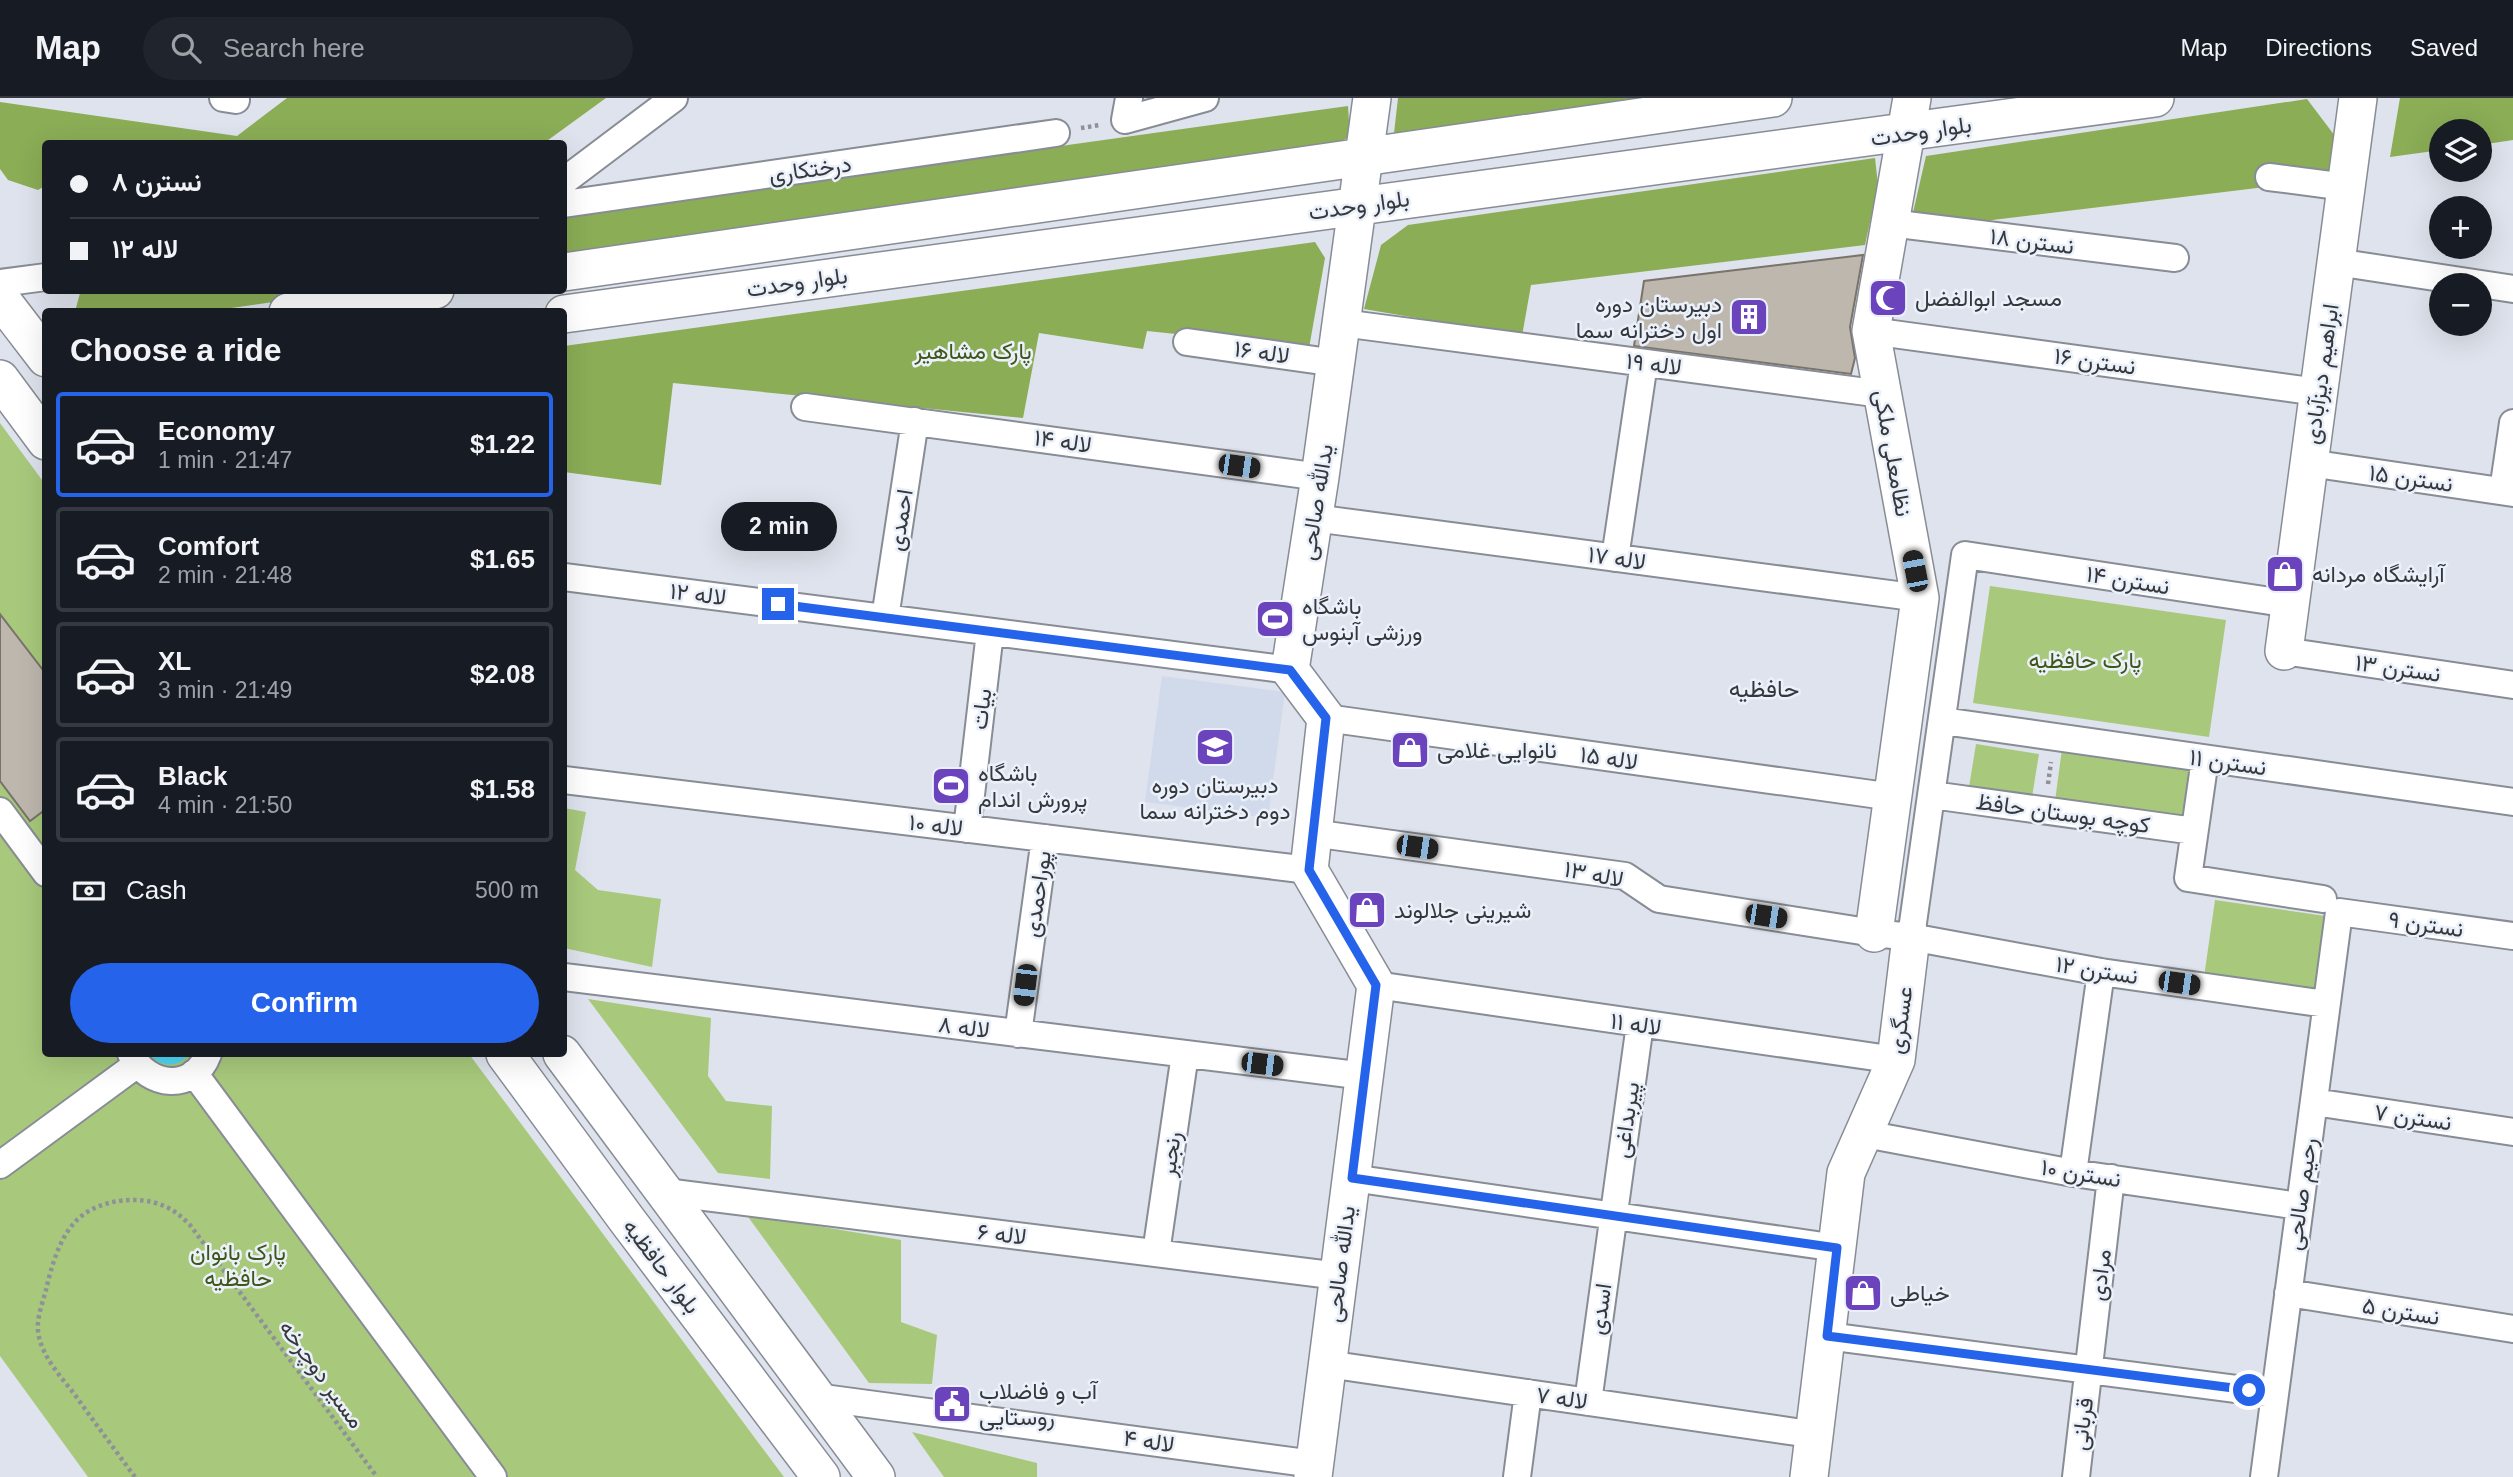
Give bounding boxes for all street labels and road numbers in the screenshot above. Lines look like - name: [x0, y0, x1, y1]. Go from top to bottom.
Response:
- street label: بلوار وحدت: [1869, 111, 1974, 153]
- street label: درختکاری: [767, 150, 853, 190]
- street label: بلوار وحدت: [1307, 185, 1412, 227]
- street label: نسترن ۱۸: [1988, 223, 2076, 261]
- street label: بلوار وحدت: [745, 262, 850, 304]
- street label: ابراهیم دیزآبادی: [2298, 302, 2346, 446]
- street label: لاله ۱۶: [1233, 335, 1291, 369]
- street label: نسترن ۱۶: [2052, 342, 2138, 382]
- street label: لاله ۱۹: [1625, 348, 1683, 380]
- street label: نظامعلی ملکی: [1868, 388, 1917, 519]
- street label: لاله ۱۴: [1033, 424, 1093, 458]
- street label: یدالله صالحی: [1294, 442, 1339, 562]
- street label: نسترن ۱۵: [2367, 459, 2455, 499]
- street label: احمدی: [882, 487, 919, 553]
- street label: لاله ۱۷: [1586, 541, 1648, 575]
- street label: نسترن ۱۴: [2084, 561, 2172, 601]
- street label: لاله ۱۲: [668, 578, 728, 610]
- street label: نسترن ۱۳: [2353, 649, 2442, 689]
- street label: بیات: [966, 687, 996, 731]
- street label: لاله ۱۵: [1578, 741, 1640, 775]
- street label: نسترن ۱۱: [2187, 744, 2268, 782]
- street label: کوچه بوستان حافظ: [1974, 788, 2152, 841]
- street label: لاله ۱۰: [907, 809, 965, 841]
- street label: پوراحمدی: [1018, 849, 1059, 939]
- street label: لاله ۱۳: [1562, 856, 1626, 892]
- street label: نسترن ۹: [2387, 906, 2465, 944]
- street label: نسترن ۱۲: [2054, 951, 2140, 991]
- street label: عسگری: [1882, 984, 1920, 1056]
- street label: لاله ۱۱: [1609, 1008, 1663, 1040]
- street label: لاله ۸: [937, 1011, 991, 1043]
- street label: پیربداغی: [1608, 1080, 1647, 1160]
- street label: نسترن ۷: [2372, 1099, 2453, 1137]
- street label: رنجبر: [1154, 1130, 1188, 1180]
- street label: رحیم صالحی: [2280, 1136, 2324, 1252]
- street label: نسترن ۱۰: [2039, 1154, 2123, 1194]
- street label: یدالله صالحی: [1320, 1204, 1361, 1324]
- street label: بلوار حافظیه: [616, 1214, 706, 1320]
- street label: لاله ۶: [976, 1218, 1028, 1250]
- street label: مرادی: [2084, 1248, 2118, 1303]
- street label: اسدی: [1584, 1281, 1617, 1337]
- street label: نسترن ۵: [2360, 1292, 2442, 1332]
- street label: مسیر دوچرخه: [272, 1315, 370, 1435]
- street label: لاله ۷: [1535, 1382, 1589, 1414]
- street label: قربانی: [2066, 1396, 2100, 1452]
- street label: لاله ۴: [1122, 1425, 1176, 1457]

